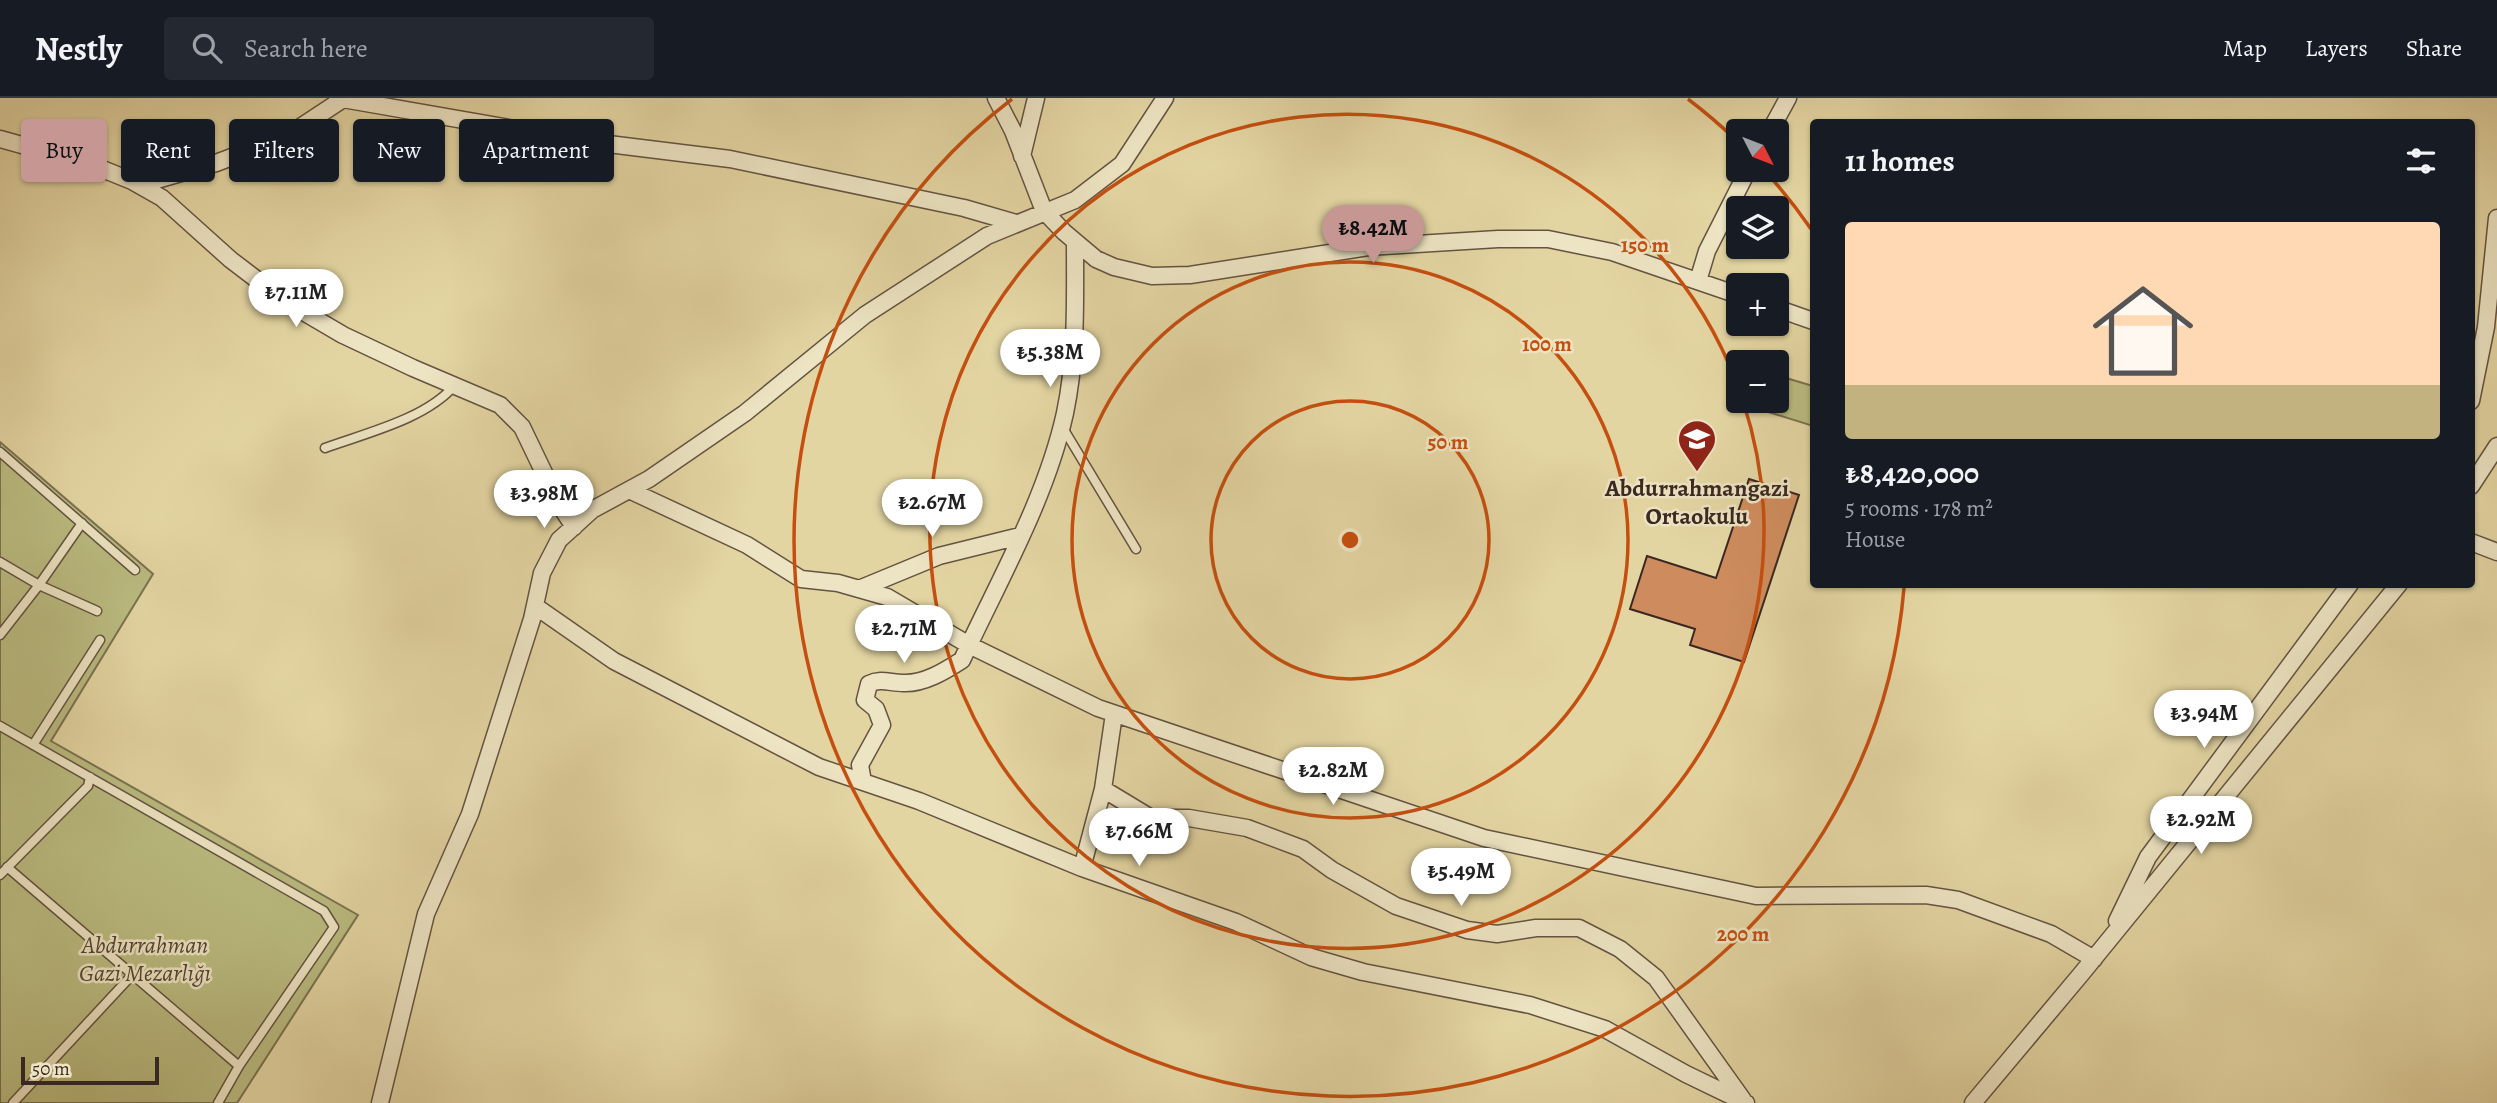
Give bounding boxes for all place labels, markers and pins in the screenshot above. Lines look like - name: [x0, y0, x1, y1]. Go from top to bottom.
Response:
- pin: ₺8.42M: [1316, 206, 1430, 265]
- pin: ₺7.11M: [239, 270, 353, 329]
- pin: ₺5.38M: [993, 330, 1107, 389]
- school or university icon: Abdurrahmangazi Ortaokulu: [1676, 418, 1718, 473]
- pin: ₺3.98M: [487, 470, 601, 530]
- place label: Abdurrahmangazi Ortaokulu: [1604, 472, 1789, 532]
- pin: ₺2.67M: [875, 480, 989, 539]
- centre of rings: [1338, 528, 1362, 552]
- pin: ₺2.71M: [847, 606, 961, 665]
- pin: ₺3.94M: [2147, 690, 2261, 750]
- pin: ₺2.82M: [1276, 748, 1390, 807]
- pin: ₺2.92M: [2144, 796, 2258, 856]
- pin: ₺7.66M: [1082, 808, 1196, 868]
- pin: ₺5.49M: [1404, 848, 1518, 908]

